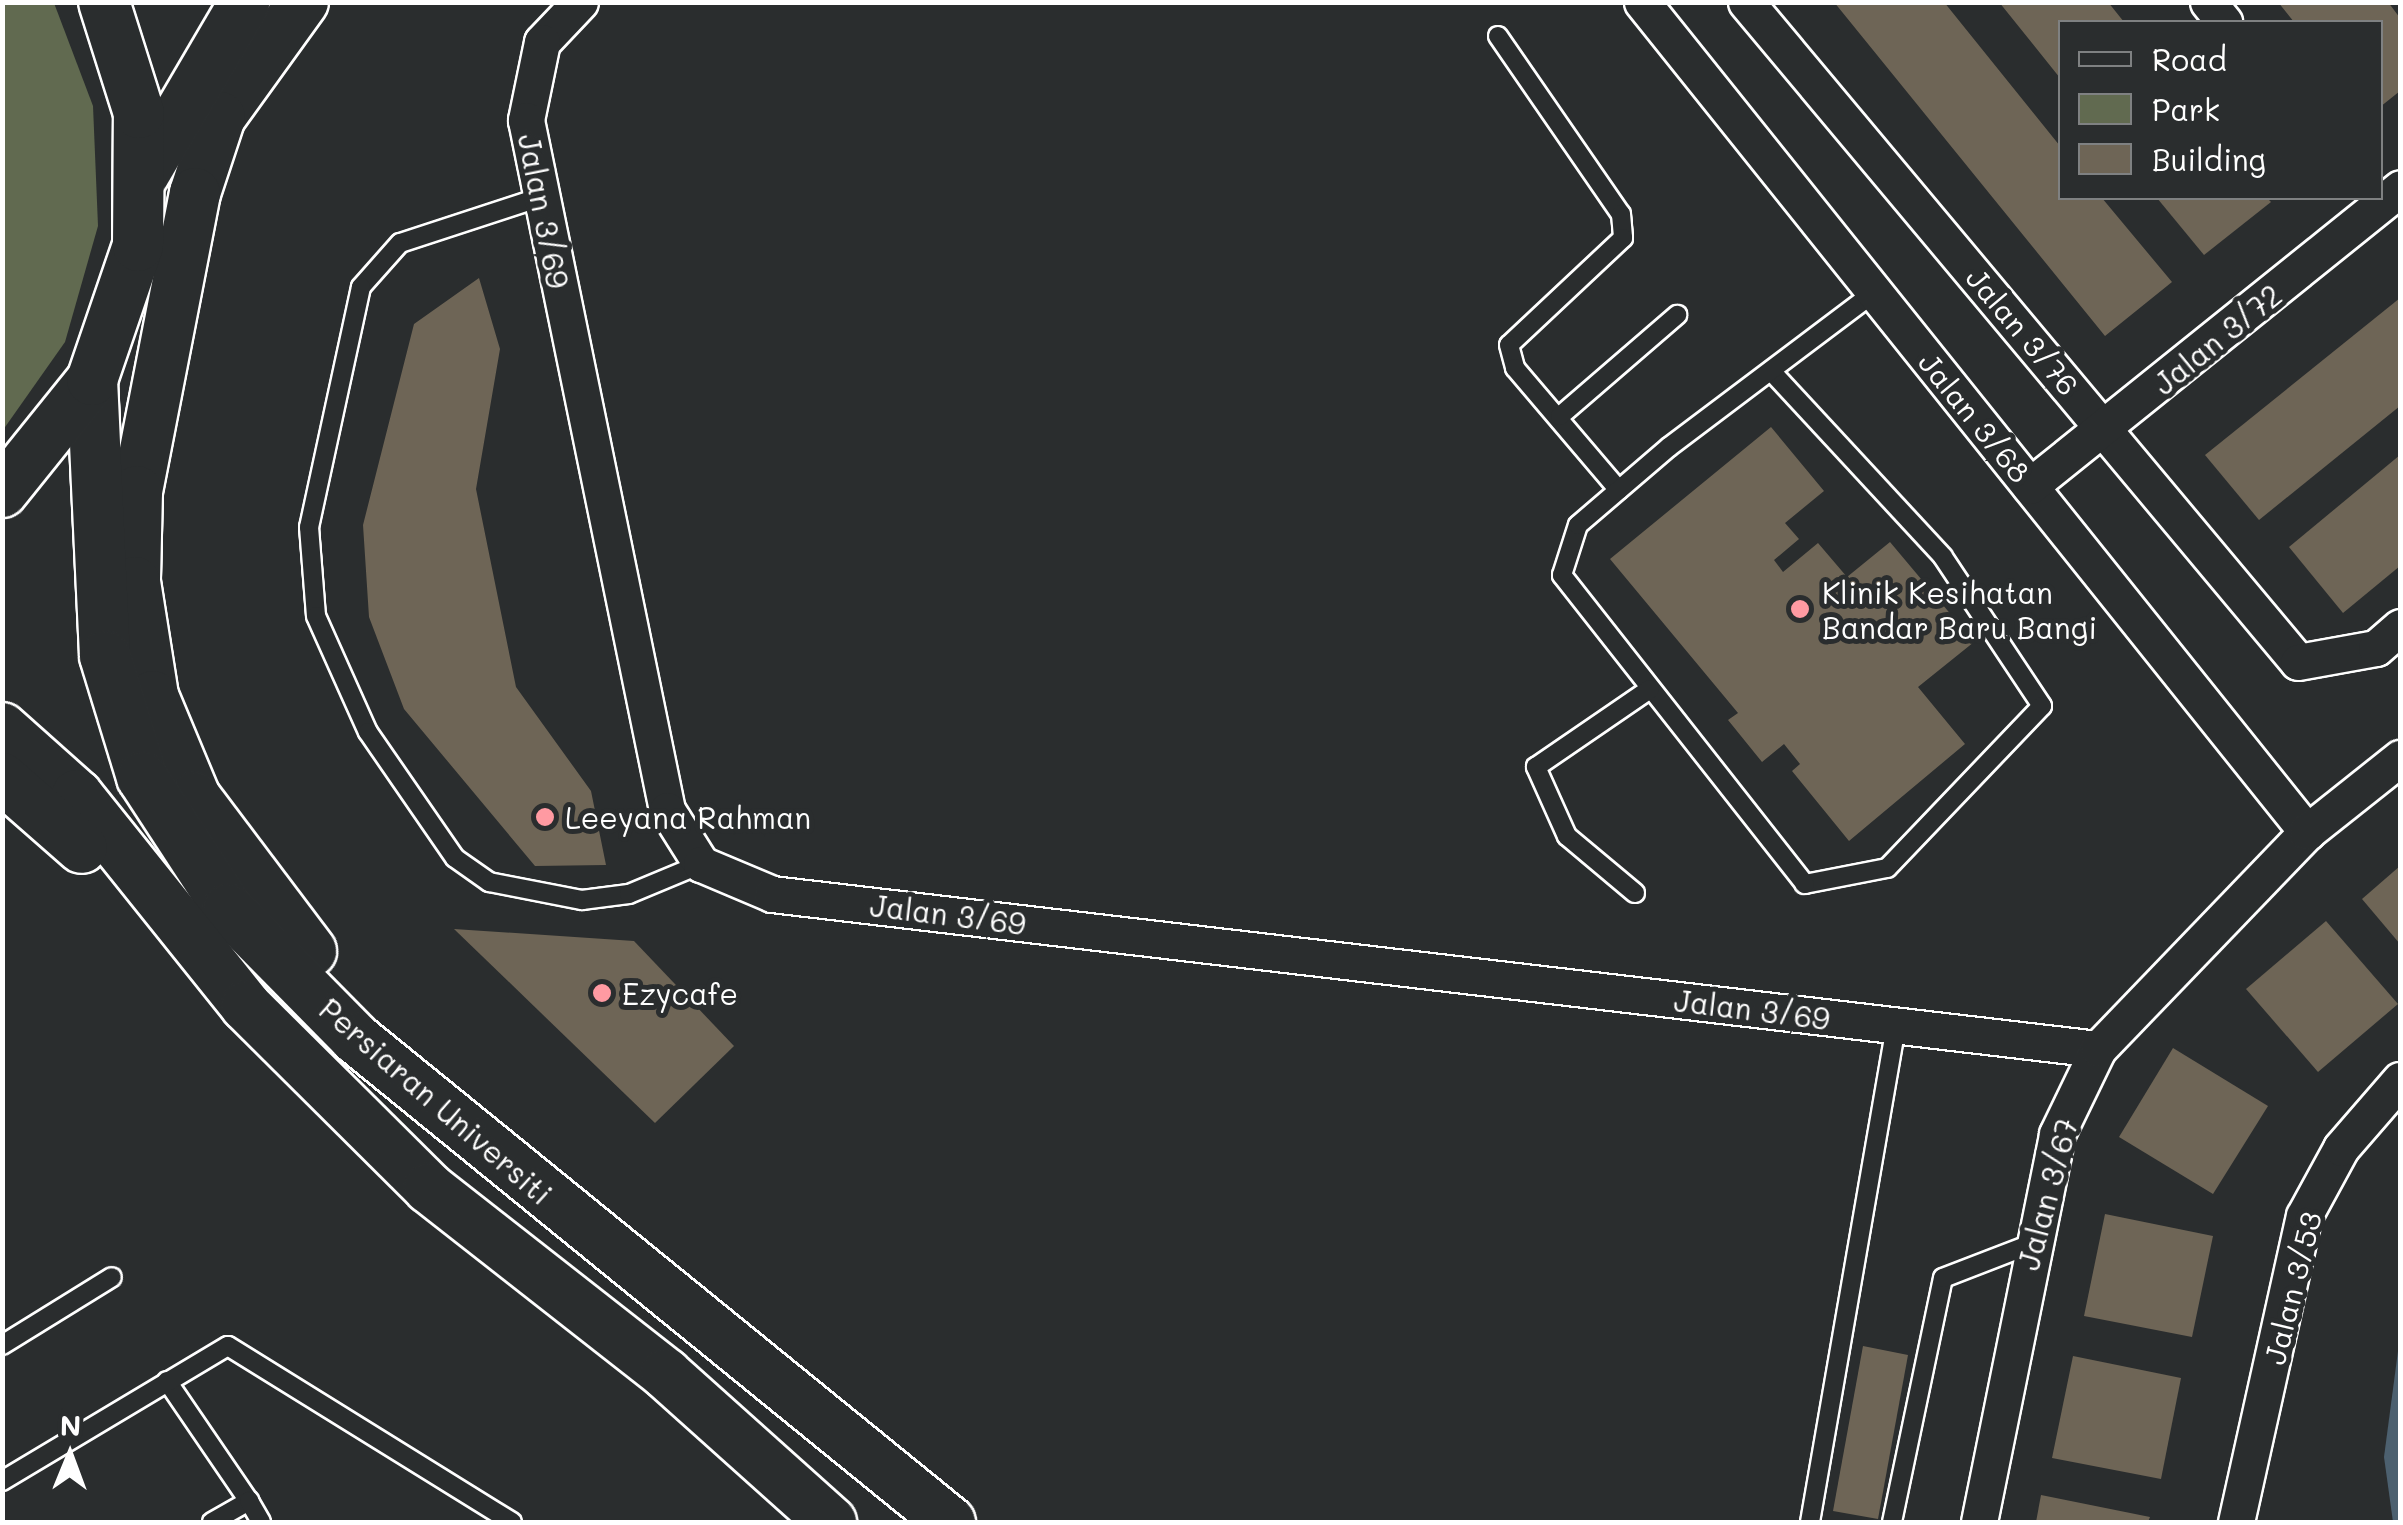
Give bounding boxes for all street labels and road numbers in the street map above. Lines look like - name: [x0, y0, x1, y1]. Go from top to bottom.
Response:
- street label: Jalan 3/69: [511, 131, 577, 291]
- street label: Jalan 3/76: [1959, 260, 2087, 402]
- street label: Jalan 3/72: [2146, 276, 2288, 402]
- street label: Jalan 3/68: [1912, 345, 2038, 489]
- street label: Jalan 3/69: [868, 887, 1028, 941]
- street label: Jalan 3/69: [1672, 982, 1832, 1036]
- street label: Persiaran Universiti: [313, 990, 559, 1212]
- street label: Jalan 3/67: [2009, 1114, 2085, 1274]
- street label: Jalan 3/53: [2256, 1208, 2328, 1368]

